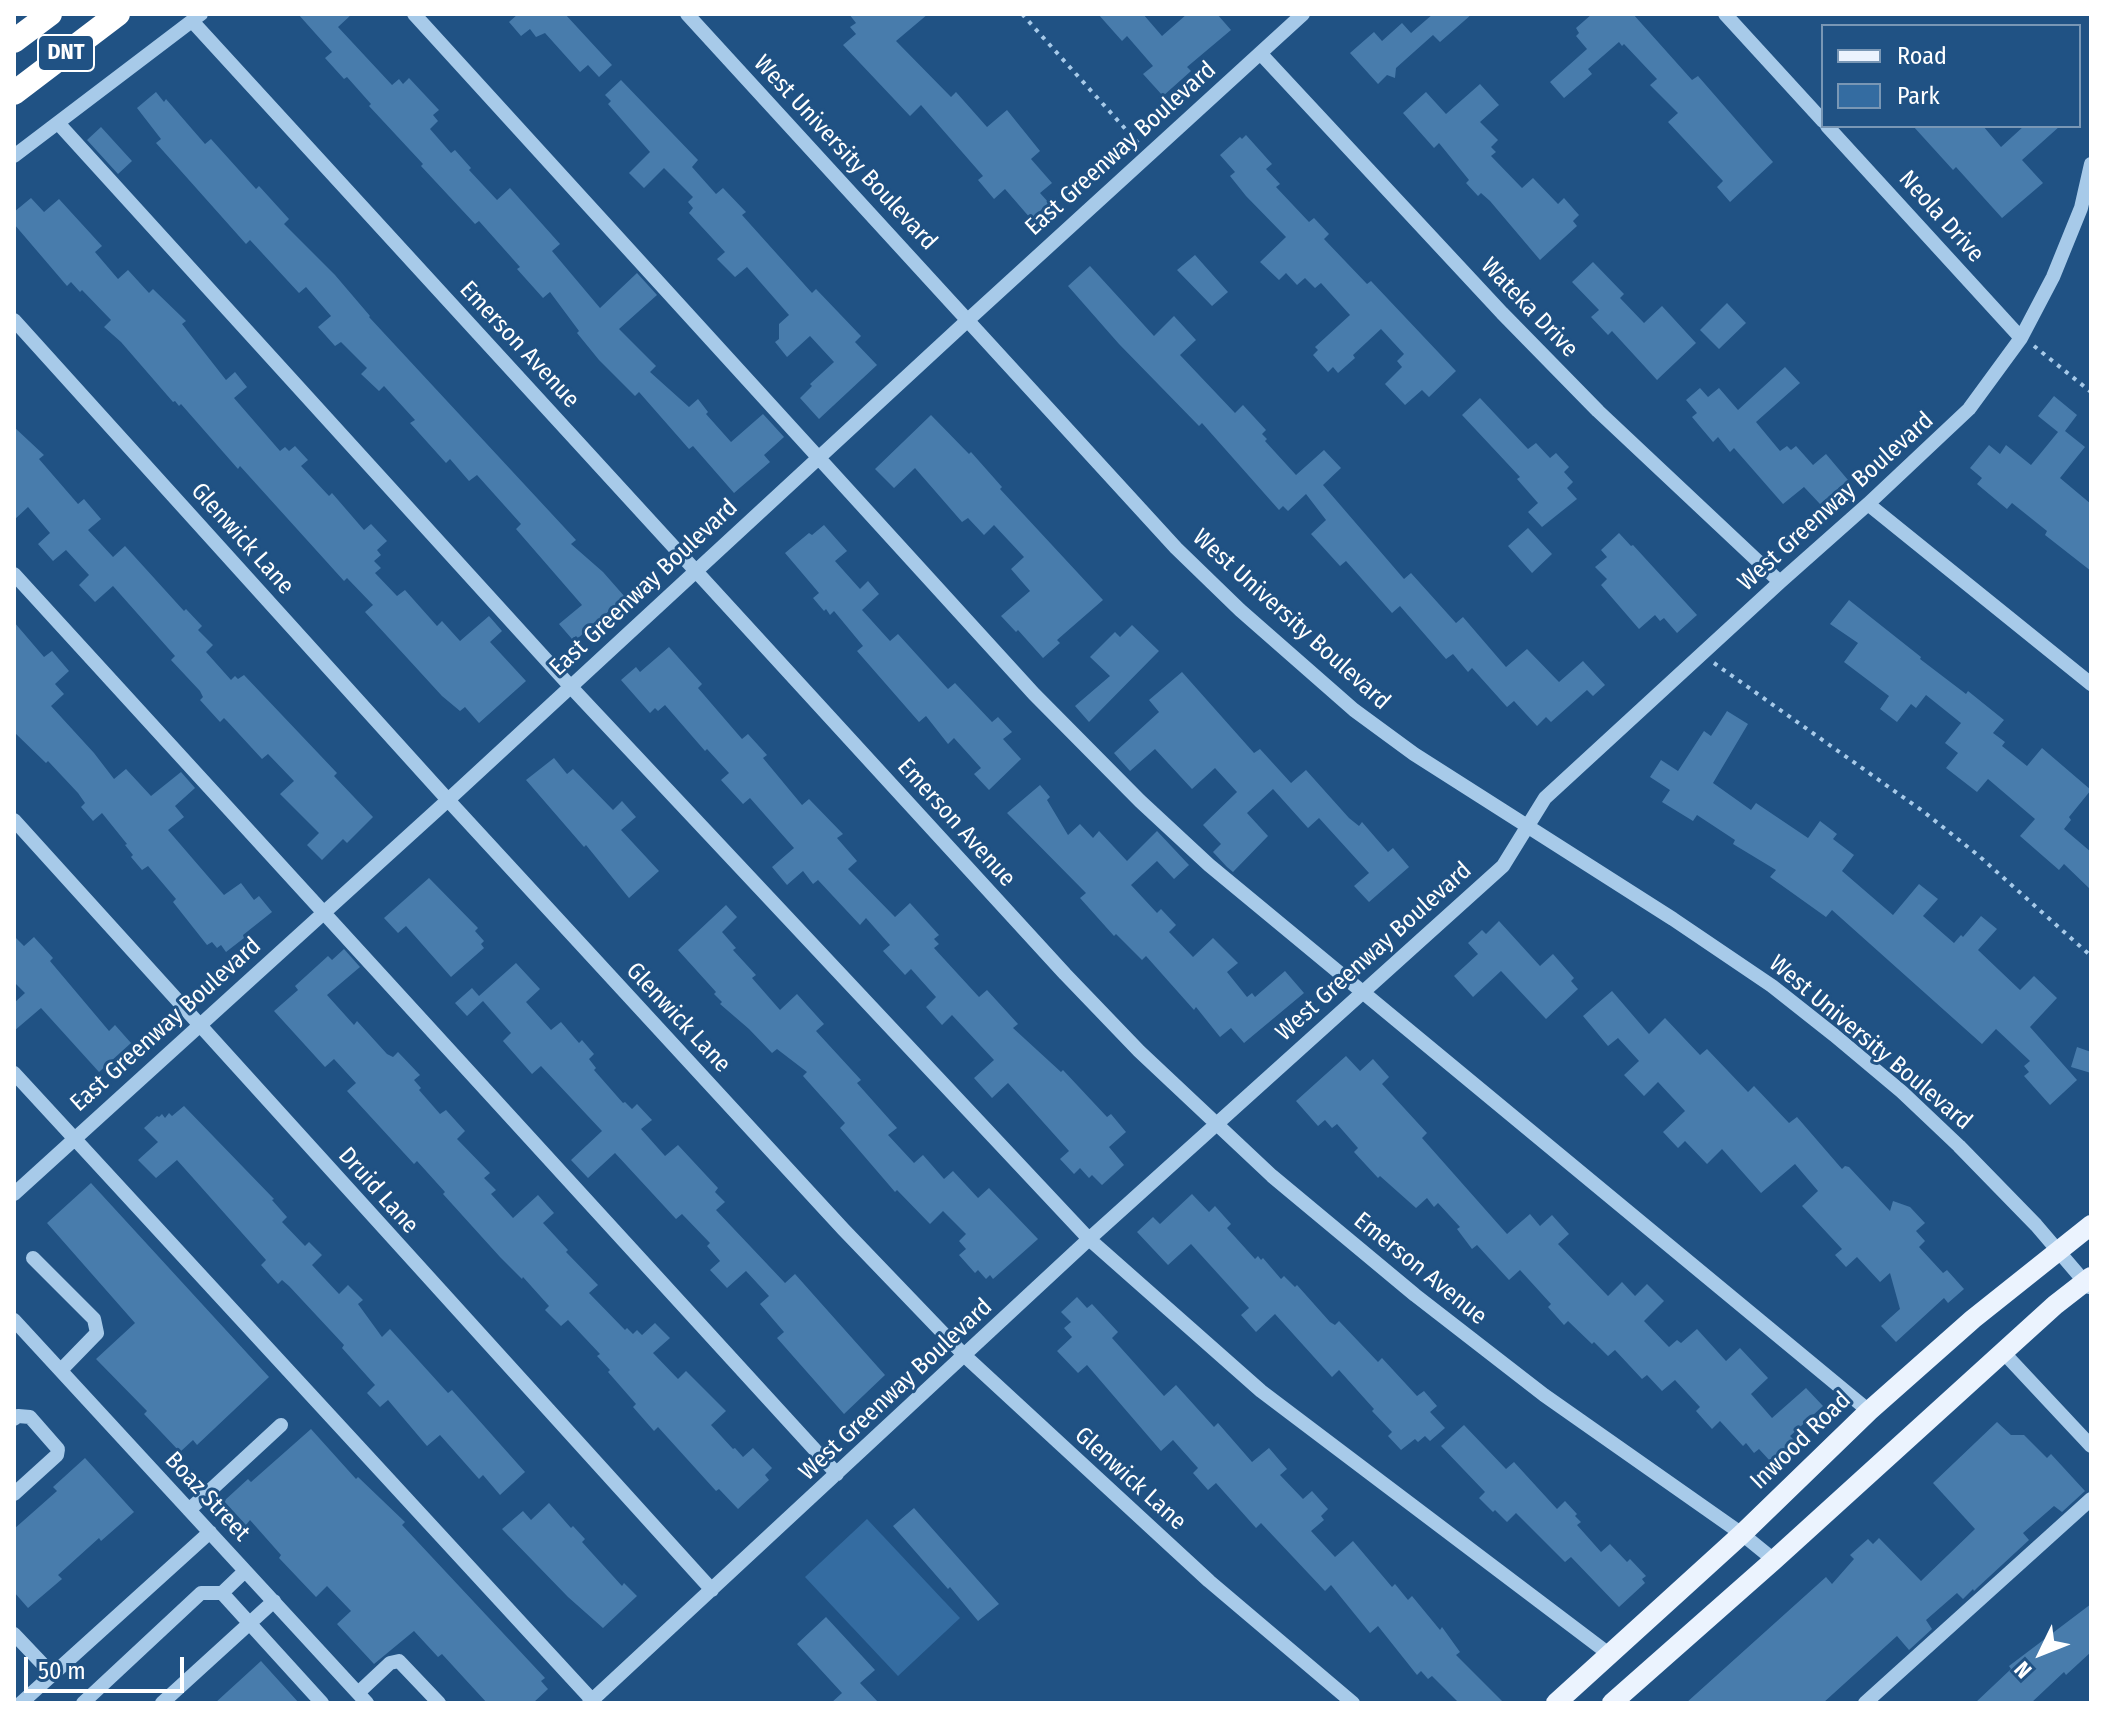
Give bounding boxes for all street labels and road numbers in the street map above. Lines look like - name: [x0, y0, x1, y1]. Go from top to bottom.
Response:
- road number: DNT: [38, 35, 94, 71]
- street label: West University Boulevard: [747, 50, 943, 256]
- street label: East Greenway Boulevard: [1020, 56, 1222, 242]
- street label: Neola Drive: [1892, 165, 1990, 269]
- street label: Wateka Drive: [1474, 252, 1584, 364]
- street label: Emerson Avenue: [453, 276, 585, 414]
- street label: West Greenway Boulevard: [1732, 407, 1940, 597]
- street label: Glenwick Lane: [184, 477, 300, 601]
- street label: East Greenway Boulevard: [544, 494, 744, 682]
- street label: West University Boulevard: [1186, 524, 1396, 716]
- street label: Emerson Avenue: [891, 753, 1021, 893]
- street label: West Greenway Boulevard: [1270, 857, 1478, 1047]
- street label: East Greenway Boulevard: [65, 932, 267, 1118]
- street label: West University Boulevard: [1763, 950, 1977, 1136]
- street label: Glenwick Lane: [620, 957, 736, 1079]
- street label: Druid Lane: [332, 1142, 424, 1240]
- street label: Emerson Avenue: [1348, 1207, 1492, 1331]
- street label: West Greenway Boulevard: [794, 1293, 998, 1487]
- street label: Inwood Road: [1745, 1386, 1857, 1496]
- street label: Glenwick Lane: [1068, 1421, 1192, 1537]
- street label: Boaz Street: [158, 1446, 256, 1548]

